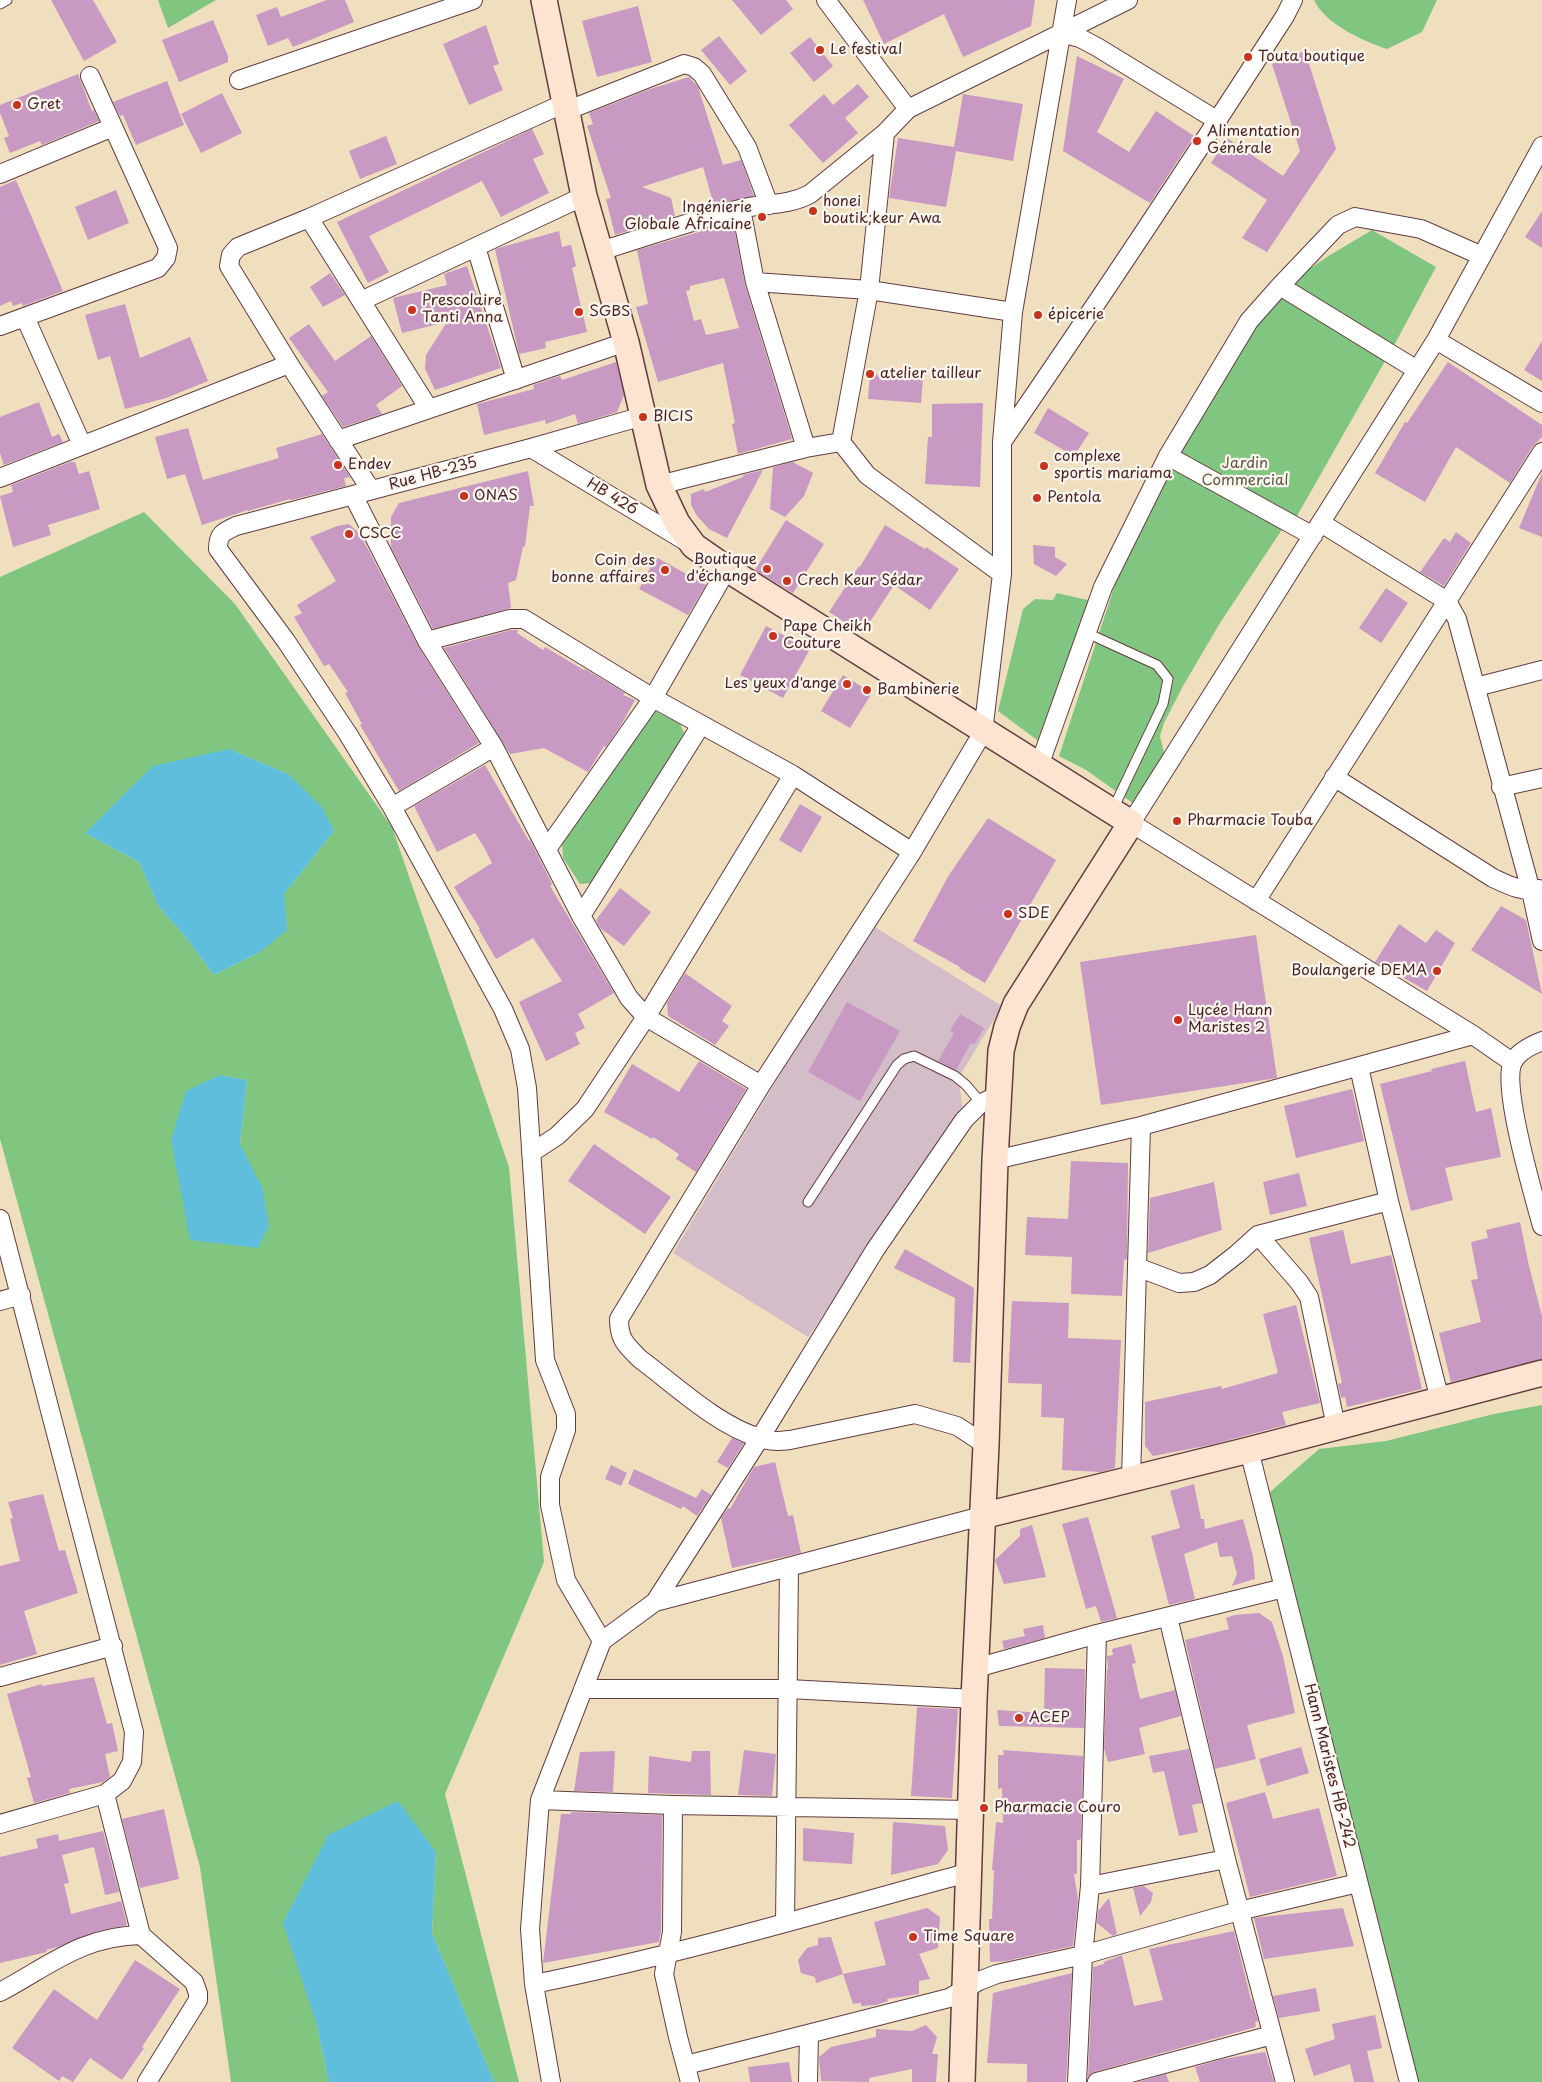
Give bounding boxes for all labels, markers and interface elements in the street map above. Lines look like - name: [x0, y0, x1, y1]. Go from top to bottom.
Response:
- place label: Le festival: [830, 41, 902, 59]
- marker: Le festival: [814, 44, 826, 56]
- place label: Touta boutique: [1258, 48, 1365, 66]
- marker: Touta boutique: [1242, 51, 1254, 63]
- place label: Gret: [27, 96, 61, 114]
- marker: Gret: [11, 99, 23, 111]
- place label: Alimentation Générale: [1207, 123, 1300, 158]
- marker: Alimentation Générale: [1191, 135, 1203, 147]
- place label: honei boutik;keur Awa: [823, 193, 941, 228]
- place label: Ingénierie Globale Africaine: [624, 199, 752, 234]
- marker: honei boutik;keur Awa: [807, 205, 819, 217]
- marker: Ingénierie Globale Africaine: [756, 211, 768, 223]
- place label: Prescolaire Tanti Anna: [422, 292, 503, 327]
- place label: SGBS: [589, 303, 630, 321]
- marker: Prescolaire Tanti Anna: [406, 304, 418, 316]
- marker: SGBS: [573, 306, 585, 318]
- place label: épicerie: [1048, 306, 1104, 324]
- marker: épicerie: [1032, 309, 1044, 321]
- place label: atelier tailleur: [880, 365, 981, 383]
- marker: atelier tailleur: [864, 368, 876, 380]
- place label: BICIS: [653, 408, 693, 426]
- marker: BICIS: [637, 411, 649, 423]
- place label: complexe sportis mariama: [1054, 448, 1172, 483]
- street label: Rue HB-235: [387, 454, 479, 494]
- park label: Jardin Commercial: [1201, 455, 1289, 490]
- place label: Endev: [348, 456, 391, 474]
- marker: Endev: [332, 459, 344, 471]
- marker: complexe sportis mariama: [1038, 460, 1050, 472]
- street label: HB 426: [583, 475, 641, 519]
- place label: ONAS: [474, 487, 518, 505]
- place label: Pentola: [1047, 489, 1101, 507]
- marker: ONAS: [458, 490, 470, 502]
- marker: Pentola: [1031, 492, 1043, 504]
- place label: CSCC: [359, 525, 402, 543]
- marker: CSCC: [343, 528, 355, 540]
- place label: Boutique d'échange: [686, 551, 757, 586]
- place label: Coin des bonne affaires: [551, 552, 655, 587]
- marker: Boutique d'échange: [761, 563, 773, 575]
- marker: Coin des bonne affaires: [659, 564, 671, 576]
- place label: Crech Keur Sédar: [797, 572, 922, 590]
- marker: Crech Keur Sédar: [781, 575, 793, 587]
- place label: Pape Cheikh Couture: [783, 618, 872, 653]
- marker: Pape Cheikh Couture: [767, 630, 779, 642]
- place label: Les yeux d'ange: [724, 675, 837, 693]
- marker: Les yeux d'ange: [841, 678, 853, 690]
- place label: Bambinerie: [877, 681, 959, 699]
- marker: Bambinerie: [861, 684, 873, 696]
- place label: Pharmacie Touba: [1187, 812, 1313, 830]
- marker: Pharmacie Touba: [1171, 815, 1183, 827]
- place label: SDE: [1018, 905, 1050, 923]
- marker: SDE: [1002, 908, 1014, 920]
- place label: Boulangerie DEMA: [1291, 962, 1427, 980]
- marker: Boulangerie DEMA: [1431, 965, 1443, 977]
- place label: Lycée Hann Maristes 2: [1188, 1002, 1272, 1037]
- marker: Lycée Hann Maristes 2: [1172, 1014, 1184, 1026]
- street label: Hann Maristes HB-242: [1300, 1682, 1358, 1850]
- place label: ACEP: [1029, 1709, 1070, 1727]
- marker: ACEP: [1013, 1712, 1025, 1724]
- place label: Pharmacie Couro: [994, 1799, 1121, 1817]
- marker: Pharmacie Couro: [978, 1802, 990, 1814]
- place label: Time Square: [923, 1928, 1014, 1946]
- marker: Time Square: [907, 1931, 919, 1943]

